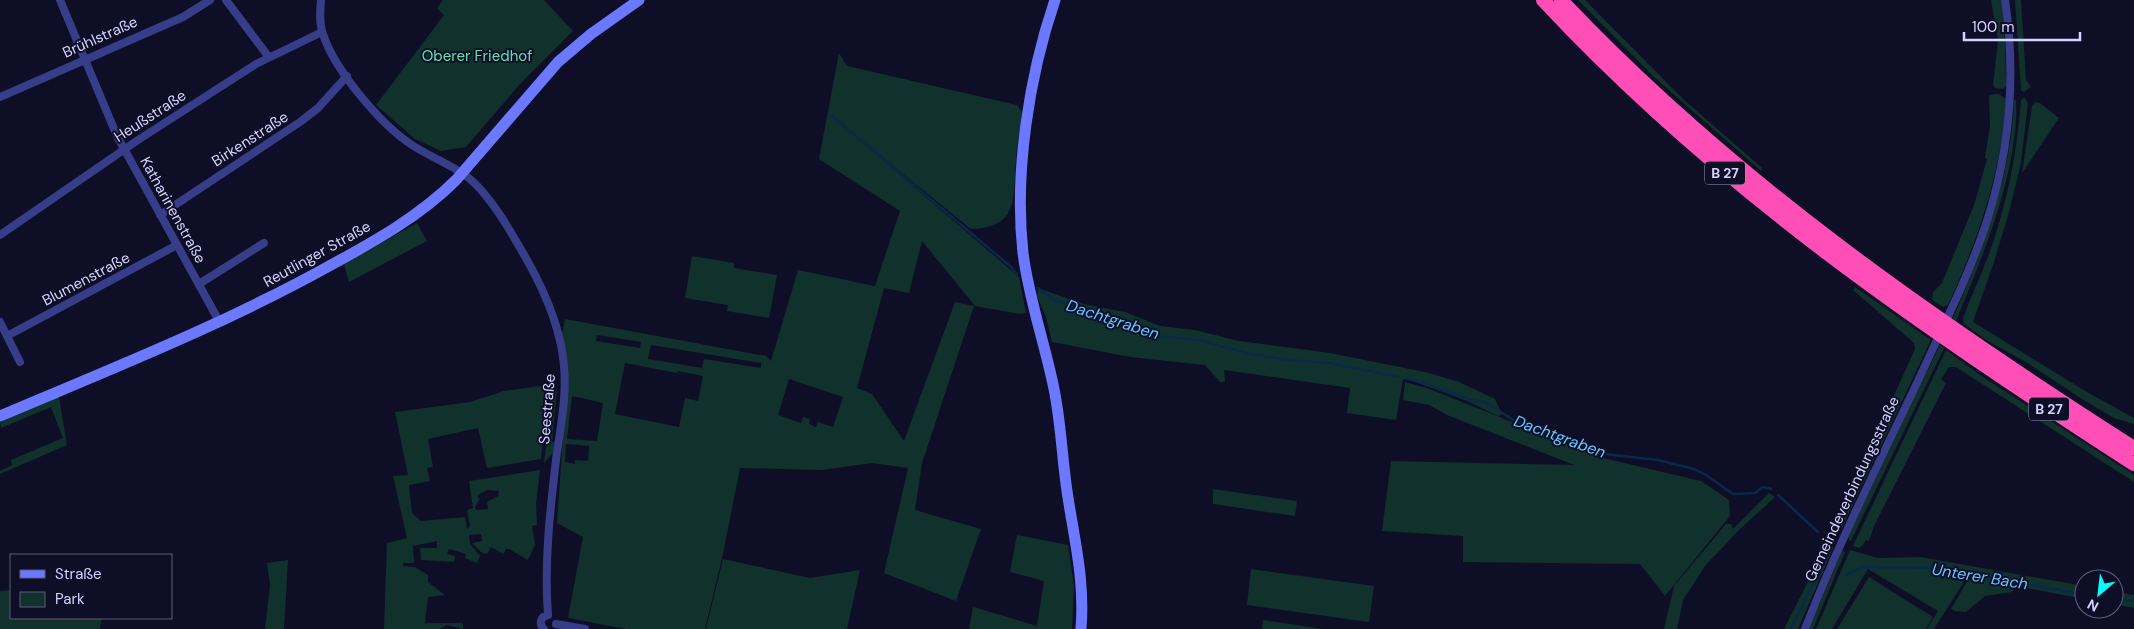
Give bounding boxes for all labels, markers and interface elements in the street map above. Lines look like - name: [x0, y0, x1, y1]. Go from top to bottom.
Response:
- scale bar: [1964, 10, 2080, 42]
- street label: Brühlstraße: [59, 12, 141, 62]
- text: 100 m: [1972, 17, 2015, 37]
- park label: Oberer Friedhof: [422, 46, 532, 66]
- street label: Heußstraße: [110, 85, 190, 147]
- street label: Birkenstraße: [208, 107, 292, 171]
- street label: Katharinenstraße: [135, 153, 211, 267]
- road number: B 27: [1705, 162, 1745, 184]
- street label: Reutlinger Straße: [260, 216, 374, 292]
- street label: Blumenstraße: [39, 248, 133, 310]
- water label: Dachtgraben: [1064, 295, 1162, 344]
- street label: Seestraße: [534, 373, 560, 445]
- street label: Gemeindeverbindungsstraße: [1800, 393, 1904, 585]
- road number: B 27: [2029, 398, 2069, 420]
- water label: Dachtgraben: [1511, 410, 1609, 463]
- legend: [10, 554, 172, 619]
- water label: Unterer Bach: [1930, 559, 2029, 594]
- text: Straße: [55, 564, 102, 584]
- north arrow: [2074, 569, 2124, 619]
- text: Park: [55, 589, 85, 609]
- text: N: [2084, 595, 2102, 616]

